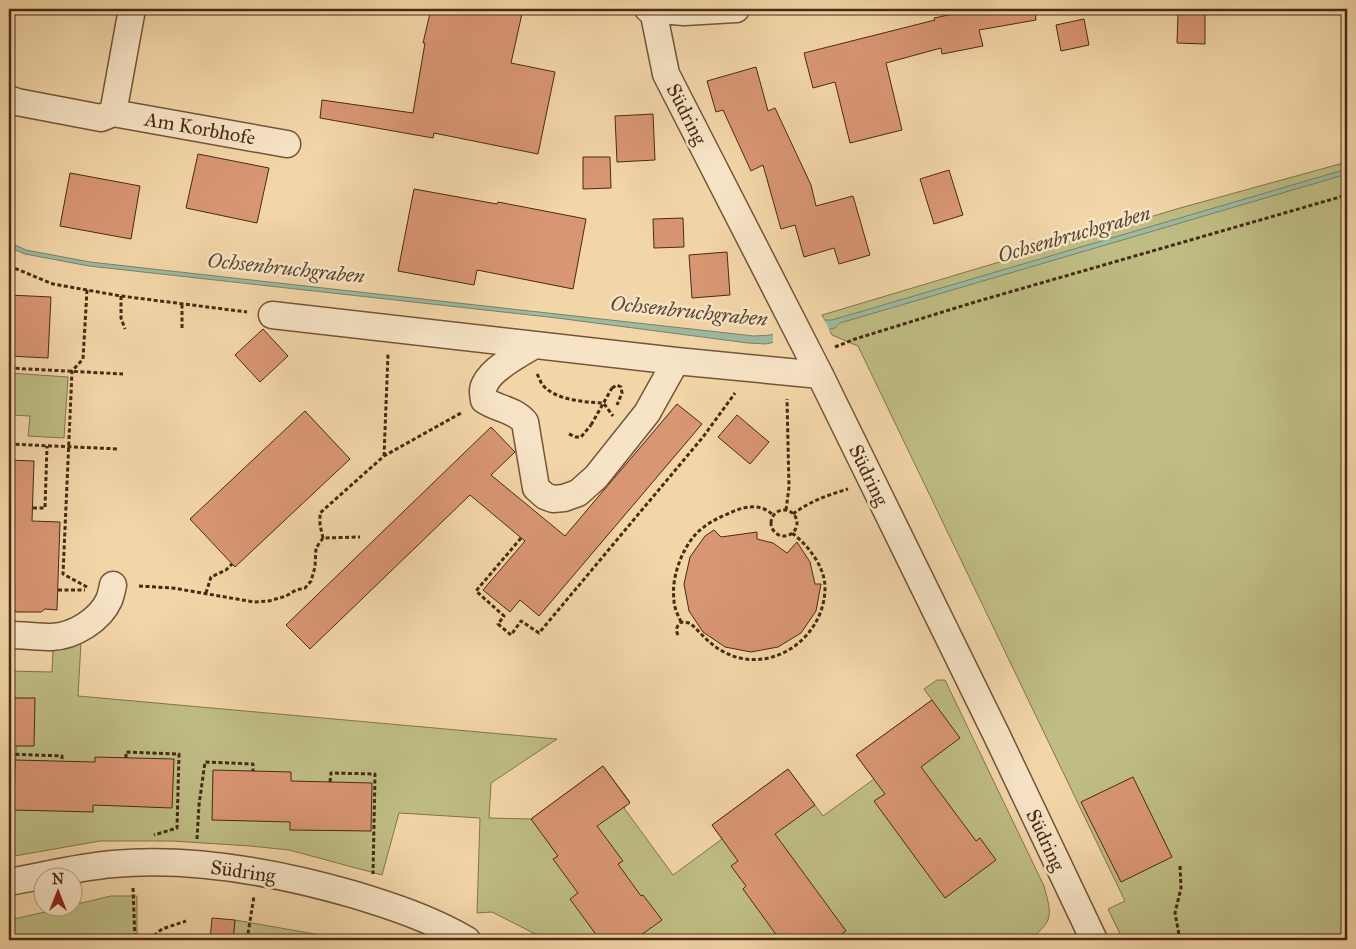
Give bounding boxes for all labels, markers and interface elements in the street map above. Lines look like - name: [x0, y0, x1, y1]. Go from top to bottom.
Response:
- street label: Südring: [661, 79, 713, 150]
- street label: Am Korbhofe: [142, 106, 257, 150]
- water label: Ochsenbruchgraben: [994, 200, 1154, 268]
- water label: Ochsenbruchgraben: [206, 247, 366, 289]
- water label: Ochsenbruchgraben: [609, 290, 769, 332]
- street label: Südring: [843, 440, 894, 511]
- street label: Südring: [1020, 805, 1071, 876]
- street label: Südring: [209, 855, 278, 889]
- north arrow: [32, 866, 82, 916]
- text: N: [52, 871, 64, 888]

